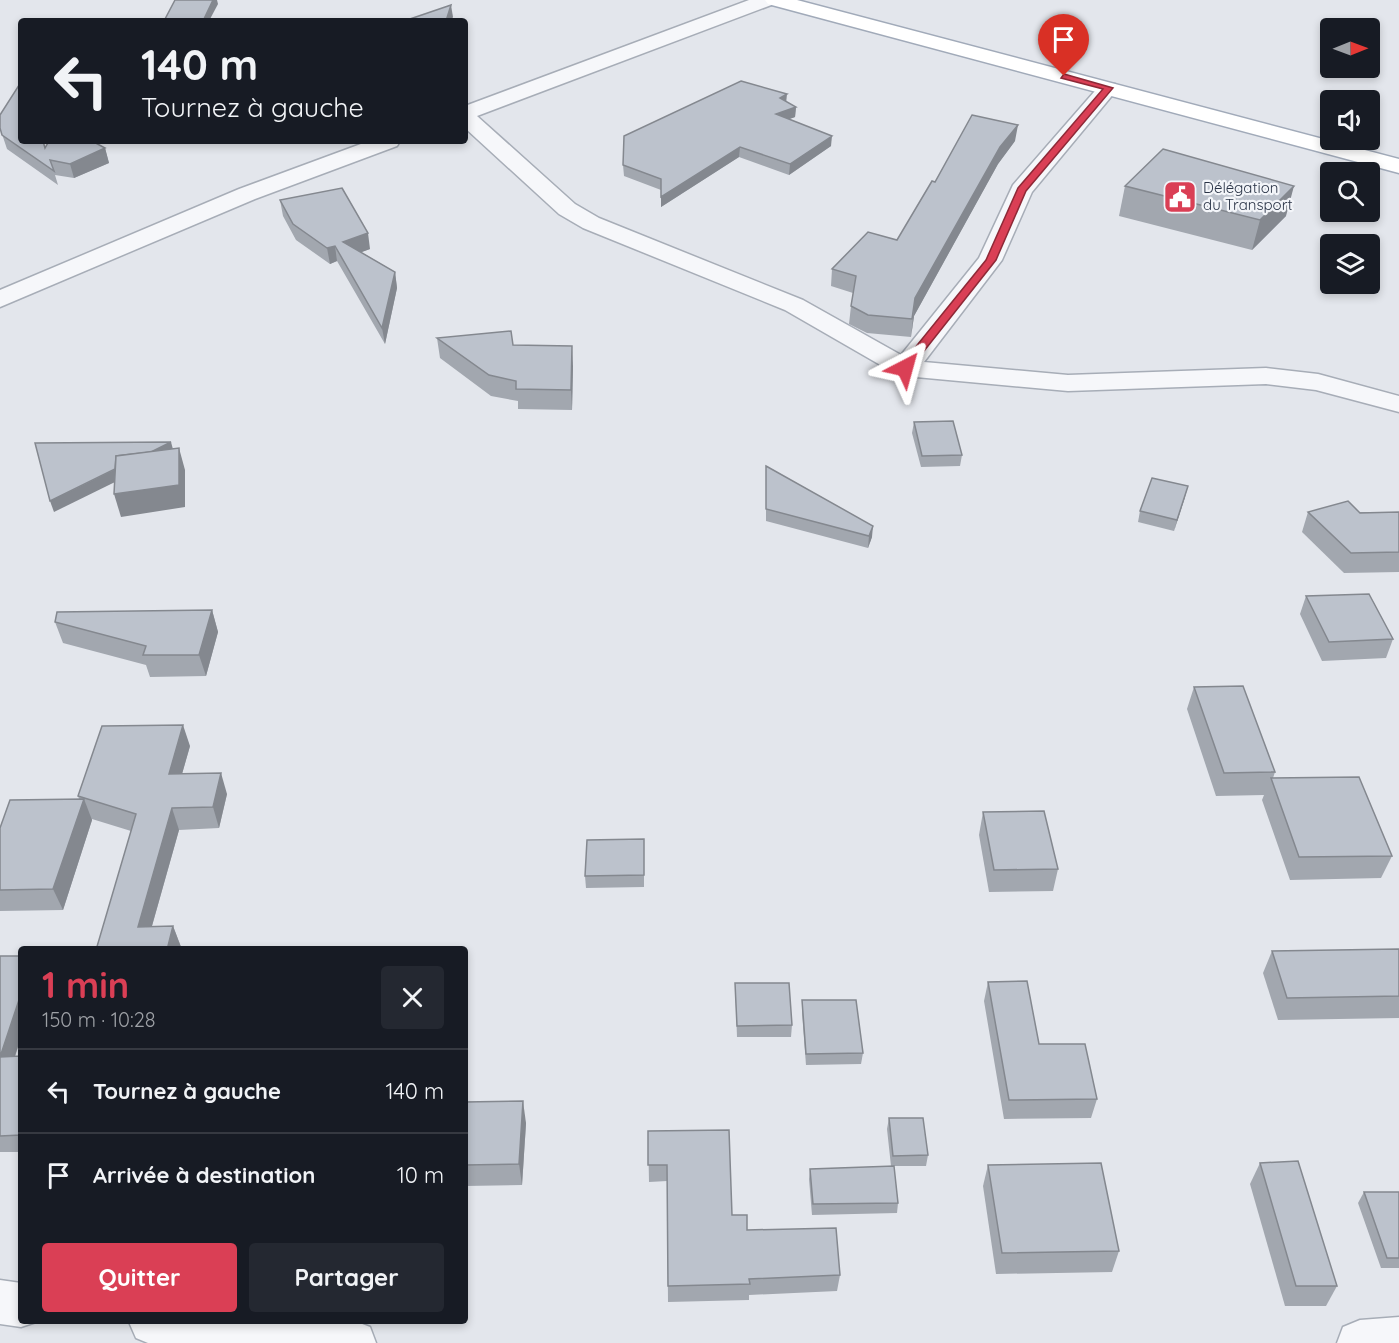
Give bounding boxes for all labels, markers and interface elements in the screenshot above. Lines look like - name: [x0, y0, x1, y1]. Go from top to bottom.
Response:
- pin: [1038, 14, 1089, 76]
- north arrow: [1320, 18, 1380, 78]
- map controls: [1320, 18, 1380, 294]
- icon: arrive: [1047, 23, 1080, 56]
- text: 140 m: [141, 38, 258, 91]
- icon: left: [42, 42, 120, 120]
- text: Tournez à gauche: [141, 90, 364, 124]
- button: sound: [1320, 90, 1380, 150]
- button: search: [1320, 162, 1380, 222]
- place label: Délégation du Transport: [1203, 178, 1293, 214]
- public building icon: Délégation du Transport: [1162, 179, 1198, 215]
- button: layers: [1320, 234, 1380, 294]
- position arrow: [873, 336, 937, 400]
- text: 1 min: [42, 962, 129, 1007]
- button: close: [381, 966, 444, 1029]
- text: 150 m · 10:28: [42, 1007, 156, 1032]
- icon: left: [42, 1075, 75, 1108]
- text: Tournez à gauche: [93, 1077, 281, 1105]
- text: 140 m: [385, 1077, 444, 1105]
- icon: arrive: [42, 1159, 75, 1192]
- text: Arrivée à destination: [93, 1161, 315, 1189]
- text: 10 m: [397, 1161, 444, 1189]
- button: Quitter: [42, 1243, 237, 1312]
- button: Partager: [249, 1243, 444, 1312]

